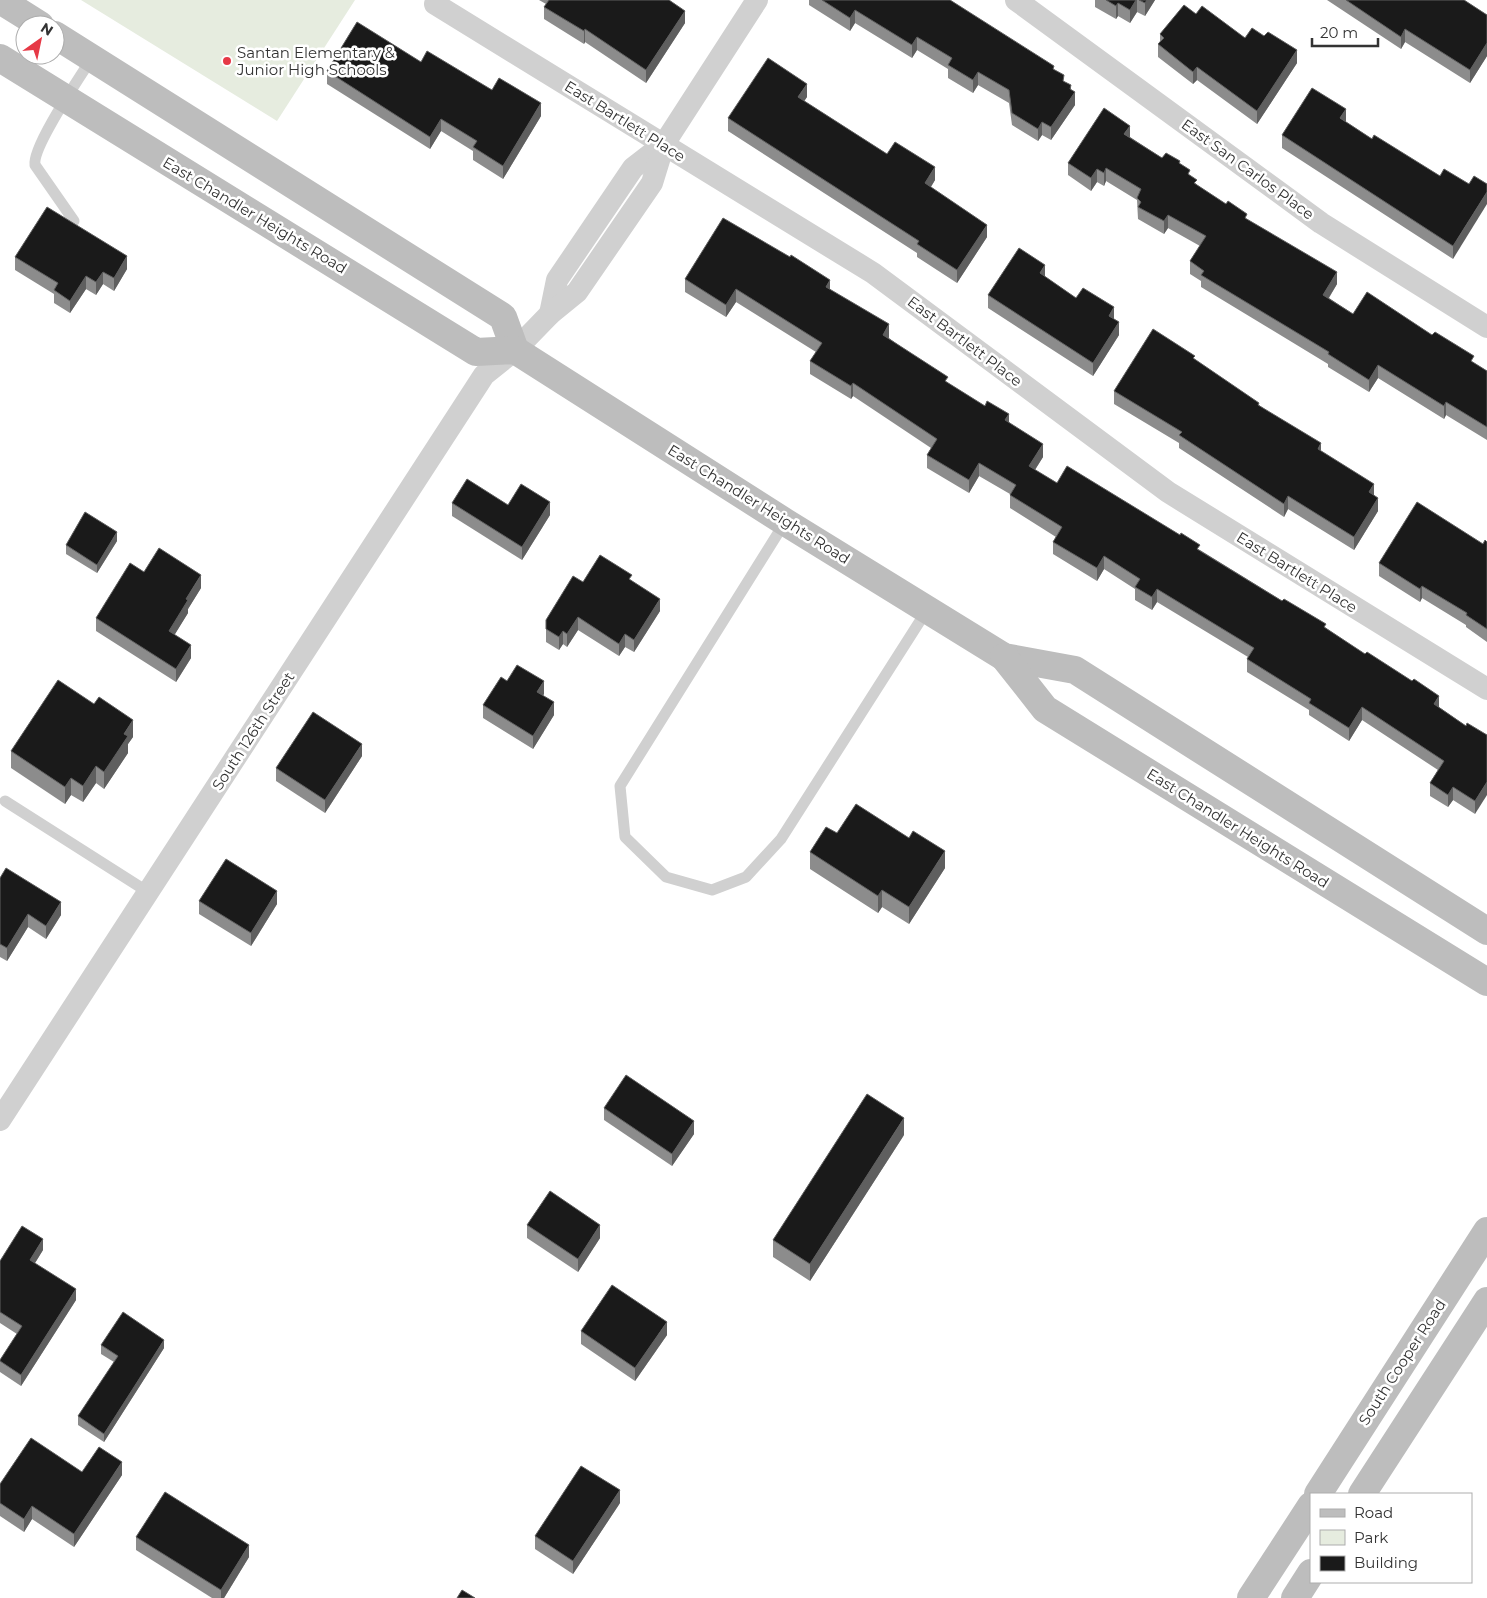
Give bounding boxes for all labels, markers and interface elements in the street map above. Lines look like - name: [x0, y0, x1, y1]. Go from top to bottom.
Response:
- north arrow: [15, 15, 65, 65]
- scale bar: [1312, 15, 1378, 47]
- text: N: [37, 18, 57, 40]
- text: 20 m: [1320, 23, 1358, 42]
- place label: Santan Elementary & Junior High Schools: [236, 43, 395, 79]
- marker: Santan Elementary & Junior High Schools: [221, 55, 233, 67]
- street label: East Bartlett Place: [561, 76, 689, 166]
- street label: East San Carlos Place: [1178, 115, 1318, 223]
- street label: East Chandler Heights Road: [160, 152, 350, 278]
- street label: East Bartlett Place: [904, 292, 1026, 390]
- street label: East Chandler Heights Road: [664, 440, 854, 568]
- street label: East Bartlett Place: [1233, 527, 1361, 617]
- street label: South 126th Street: [208, 668, 298, 794]
- street label: East Chandler Heights Road: [1143, 764, 1333, 892]
- street label: South Cooper Road: [1354, 1295, 1450, 1429]
- legend: [1310, 1493, 1472, 1583]
- text: Road: [1354, 1503, 1393, 1522]
- text: Park: [1354, 1528, 1388, 1547]
- text: Building: [1354, 1553, 1418, 1572]

